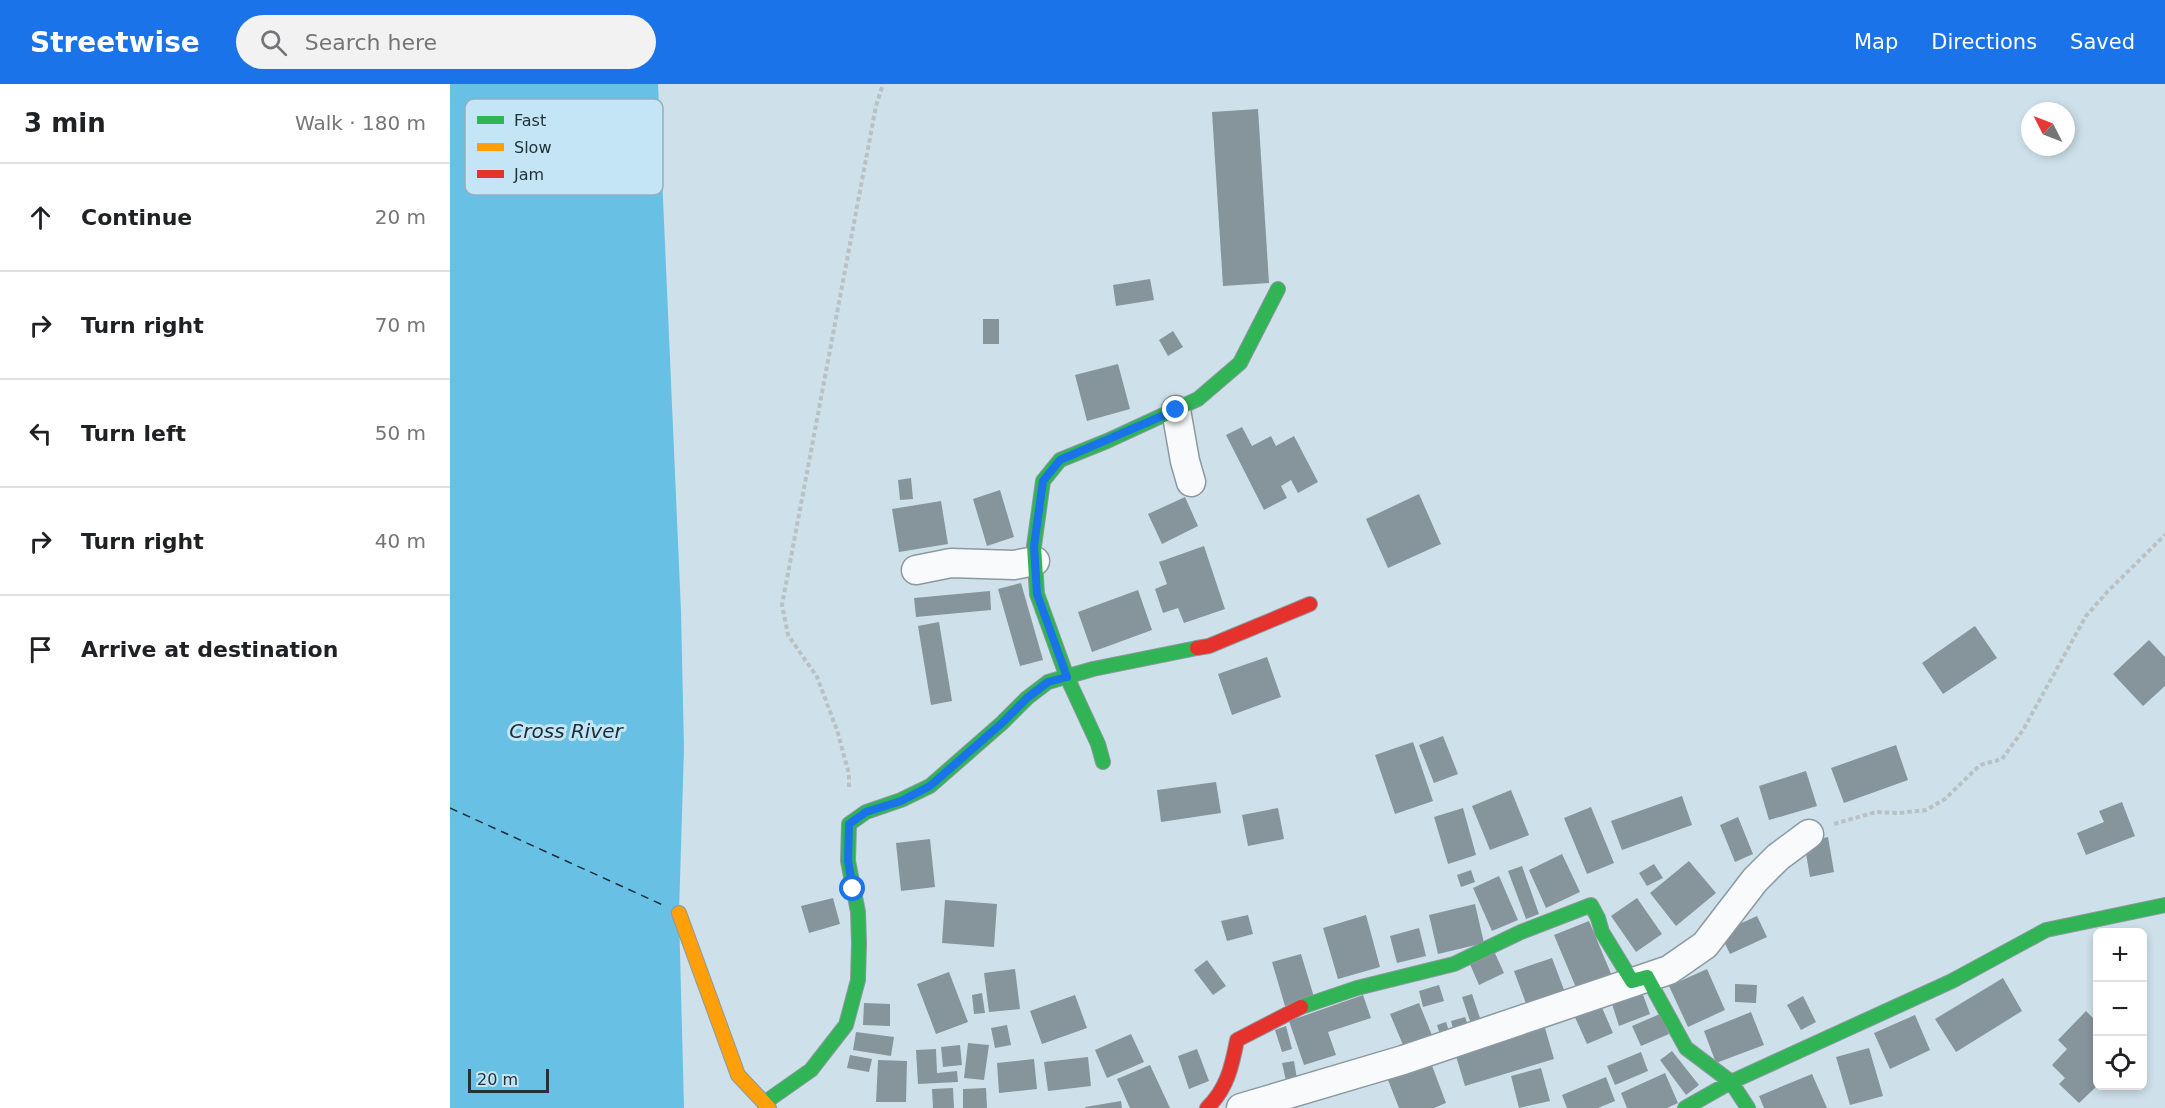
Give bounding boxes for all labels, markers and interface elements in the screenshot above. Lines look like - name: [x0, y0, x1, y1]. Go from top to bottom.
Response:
- search box: [236, 15, 656, 69]
- text: Streetwise: [30, 26, 200, 59]
- icon: search: [257, 26, 290, 59]
- text: Search here: [305, 30, 437, 55]
- text: Map: [1854, 30, 1898, 54]
- text: Directions: [1931, 30, 2037, 54]
- text: Saved: [2070, 30, 2135, 54]
- legend: [465, 99, 663, 195]
- north arrow: [2021, 102, 2075, 156]
- text: 3 min: [24, 108, 106, 138]
- text: Walk · 180 m: [295, 111, 426, 135]
- text: Fast: [514, 111, 546, 130]
- text: Slow: [514, 138, 551, 157]
- text: Jam: [513, 165, 544, 184]
- icon: ahead: [24, 201, 57, 234]
- text: Continue: [81, 205, 192, 230]
- text: 20 m: [375, 205, 426, 229]
- icon: right: [24, 309, 57, 342]
- text: Turn right: [81, 313, 204, 338]
- text: 70 m: [375, 313, 426, 337]
- route end: [1162, 396, 1188, 422]
- icon: left: [24, 417, 57, 450]
- text: Turn left: [81, 421, 186, 446]
- text: 50 m: [375, 421, 426, 445]
- icon: right: [24, 525, 57, 558]
- text: Turn right: [81, 529, 204, 554]
- text: 40 m: [375, 529, 426, 553]
- icon: arrive: [24, 633, 57, 666]
- text: Arrive at destination: [81, 637, 338, 662]
- water label: Cross River: [509, 719, 624, 743]
- route start: [839, 875, 865, 901]
- map controls: [2093, 928, 2147, 1090]
- button: +: [2093, 928, 2147, 982]
- button: −: [2093, 982, 2147, 1036]
- button: locate: [2093, 1036, 2147, 1090]
- scale bar: [468, 1066, 549, 1094]
- text: 20 m: [477, 1070, 518, 1089]

